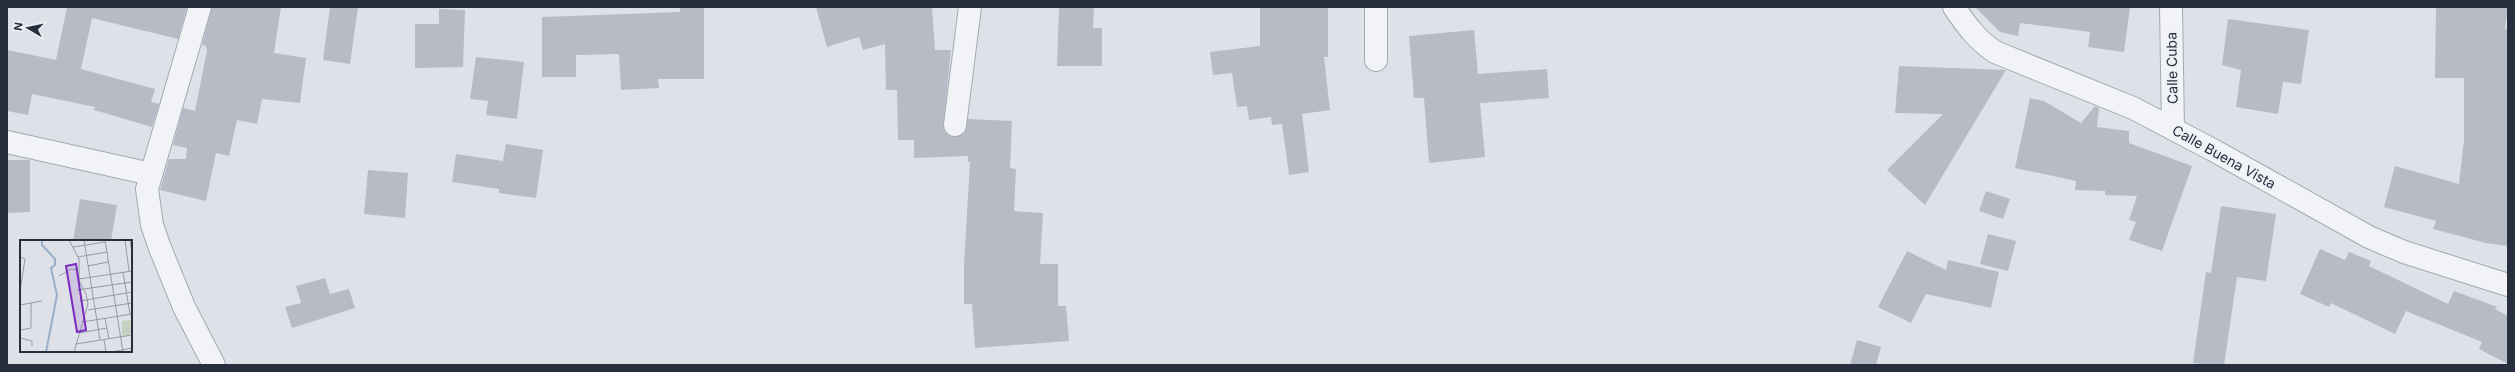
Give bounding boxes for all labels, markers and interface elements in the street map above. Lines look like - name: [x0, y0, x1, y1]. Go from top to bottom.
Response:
- north arrow: [8, 8, 48, 48]
- text: N: [11, 21, 26, 32]
- street label: Calle Cuba: [2162, 32, 2181, 104]
- street label: Calle Buena Vista: [2170, 121, 2279, 192]
- inset map: [20, 240, 132, 352]

